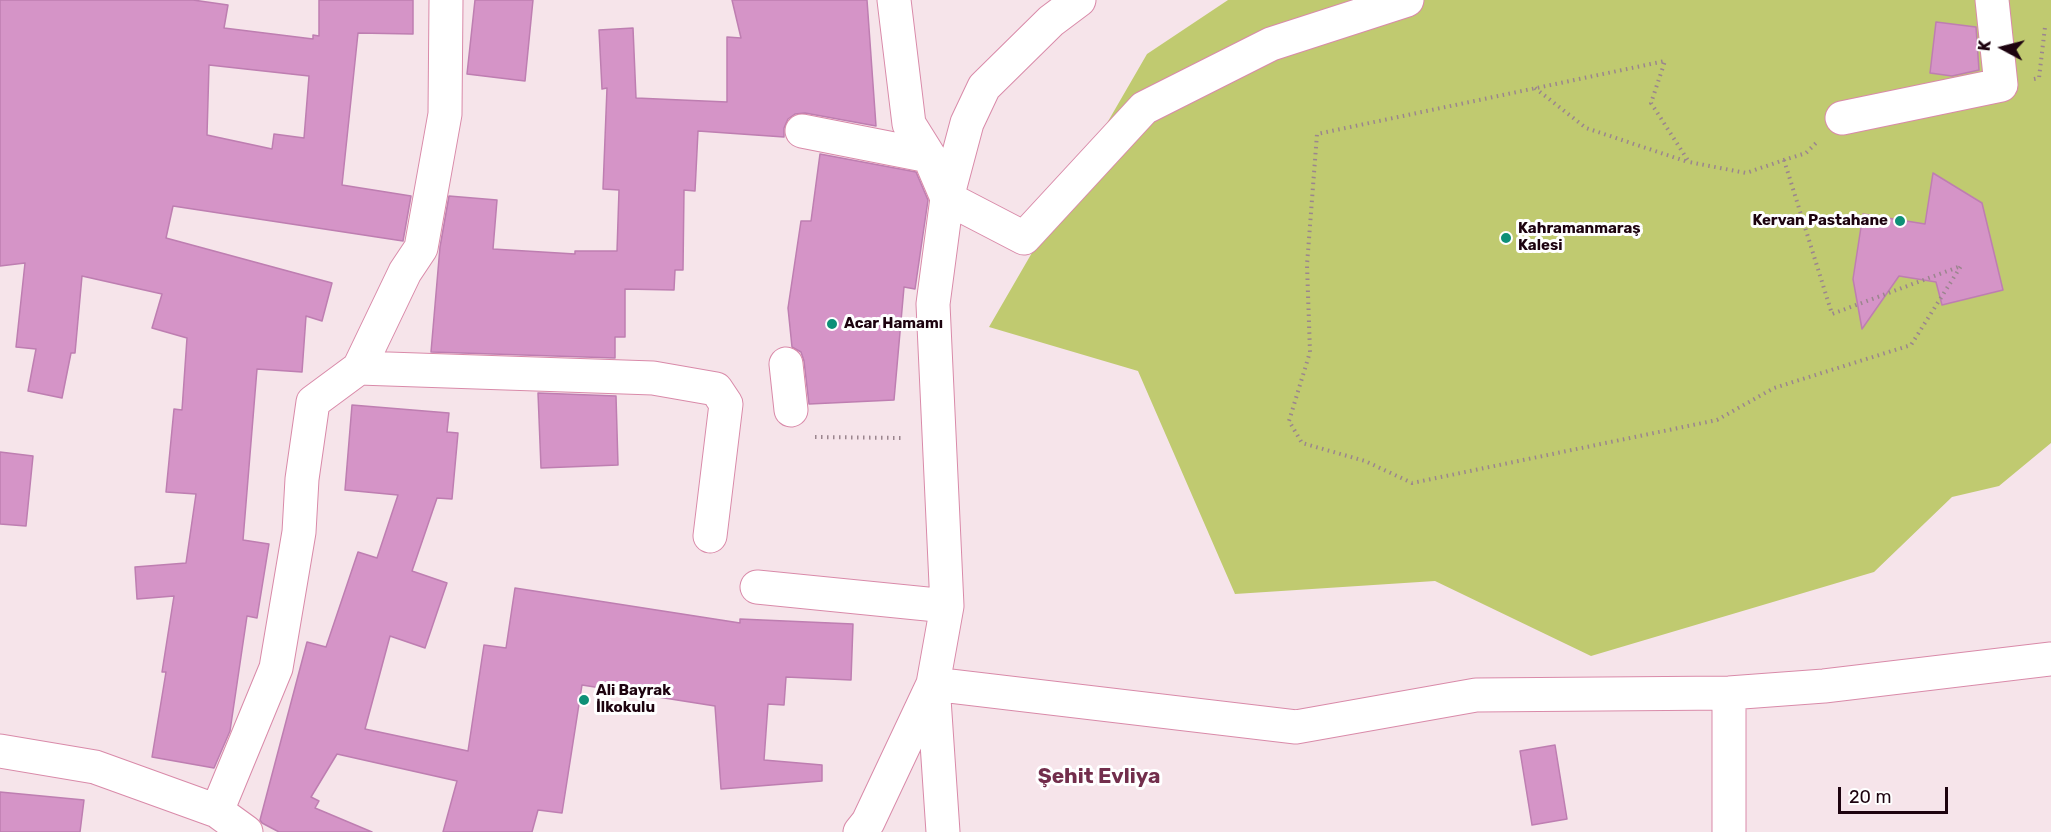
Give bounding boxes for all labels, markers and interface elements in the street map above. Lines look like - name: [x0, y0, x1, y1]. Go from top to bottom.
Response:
- north arrow: [1973, 18, 2033, 78]
- text: K: [1975, 39, 1995, 52]
- place label: Kervan Pastahane: [1752, 212, 1888, 230]
- marker: Kervan Pastahane: [1893, 214, 1907, 228]
- place label: Kahramanmaraş Kalesi: [1518, 220, 1641, 255]
- marker: Kahramanmaraş Kalesi: [1499, 231, 1513, 245]
- place label: Acar Hamamı: [844, 315, 943, 333]
- marker: Acar Hamamı: [825, 317, 839, 331]
- place label: Ali Bayrak İlkokulu: [596, 682, 671, 717]
- marker: Ali Bayrak İlkokulu: [577, 693, 591, 707]
- district label: Şehit Evliya: [1038, 764, 1160, 790]
- scale bar: [1841, 775, 1950, 813]
- text: 20 m: [1849, 786, 1891, 808]

